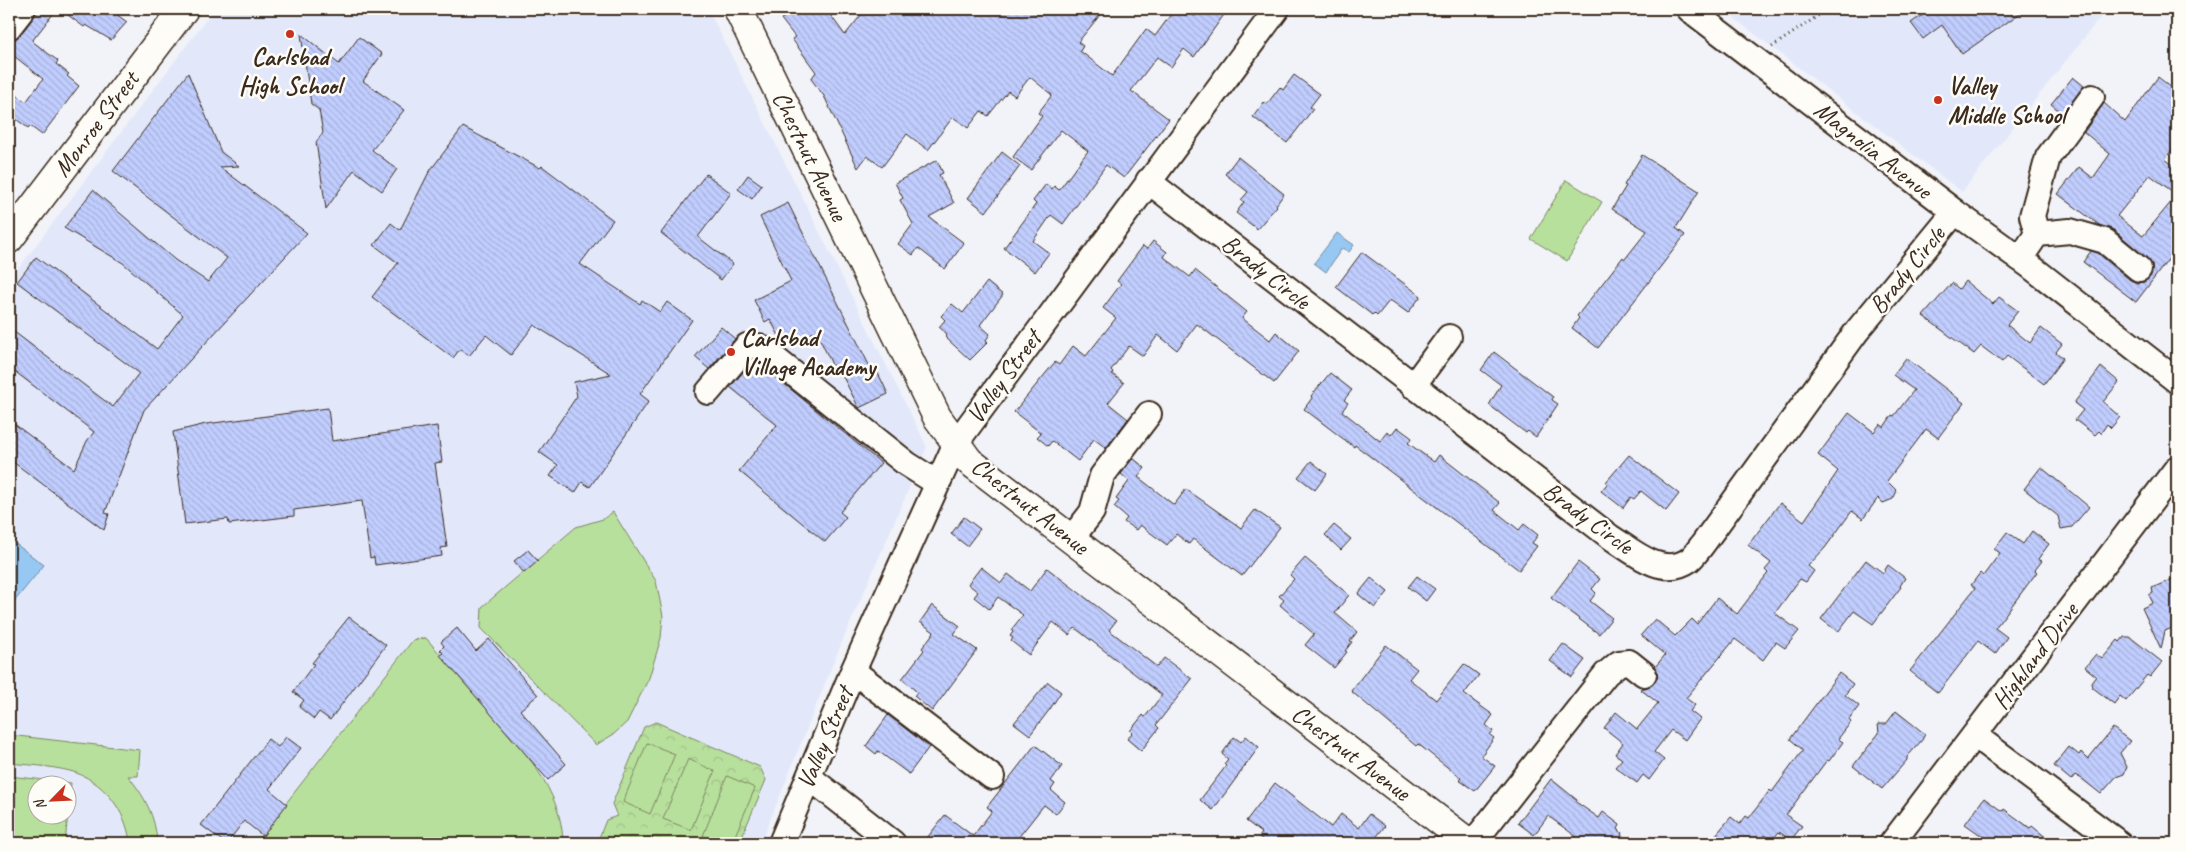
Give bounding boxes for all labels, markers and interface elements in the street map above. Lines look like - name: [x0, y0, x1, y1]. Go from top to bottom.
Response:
- marker: Carlsbad High School: [284, 28, 296, 40]
- place label: Carlsbad High School: [239, 41, 346, 102]
- street label: Monroe Street: [46, 63, 148, 183]
- place label: Valley Middle School: [1948, 70, 2070, 131]
- street label: Chestnut Avenue: [765, 86, 856, 228]
- street label: Magnolia Avenue: [1808, 94, 1940, 207]
- marker: Valley Middle School: [1932, 94, 1944, 106]
- street label: Brady Circle: [1862, 218, 1953, 321]
- street label: Brady Circle: [1215, 227, 1318, 318]
- street label: Valley Street: [959, 321, 1051, 430]
- place label: Carlsbad Village Academy: [741, 322, 877, 383]
- marker: Carlsbad Village Academy: [725, 346, 737, 358]
- street label: Chestnut Avenue: [965, 450, 1097, 563]
- street label: Brady Circle: [1537, 474, 1641, 563]
- street label: Highland Drive: [1985, 595, 2087, 716]
- street label: Valley Street: [789, 679, 862, 794]
- street label: Chestnut Avenue: [1285, 698, 1418, 809]
- north arrow: [28, 774, 78, 824]
- text: N: [30, 796, 50, 813]

